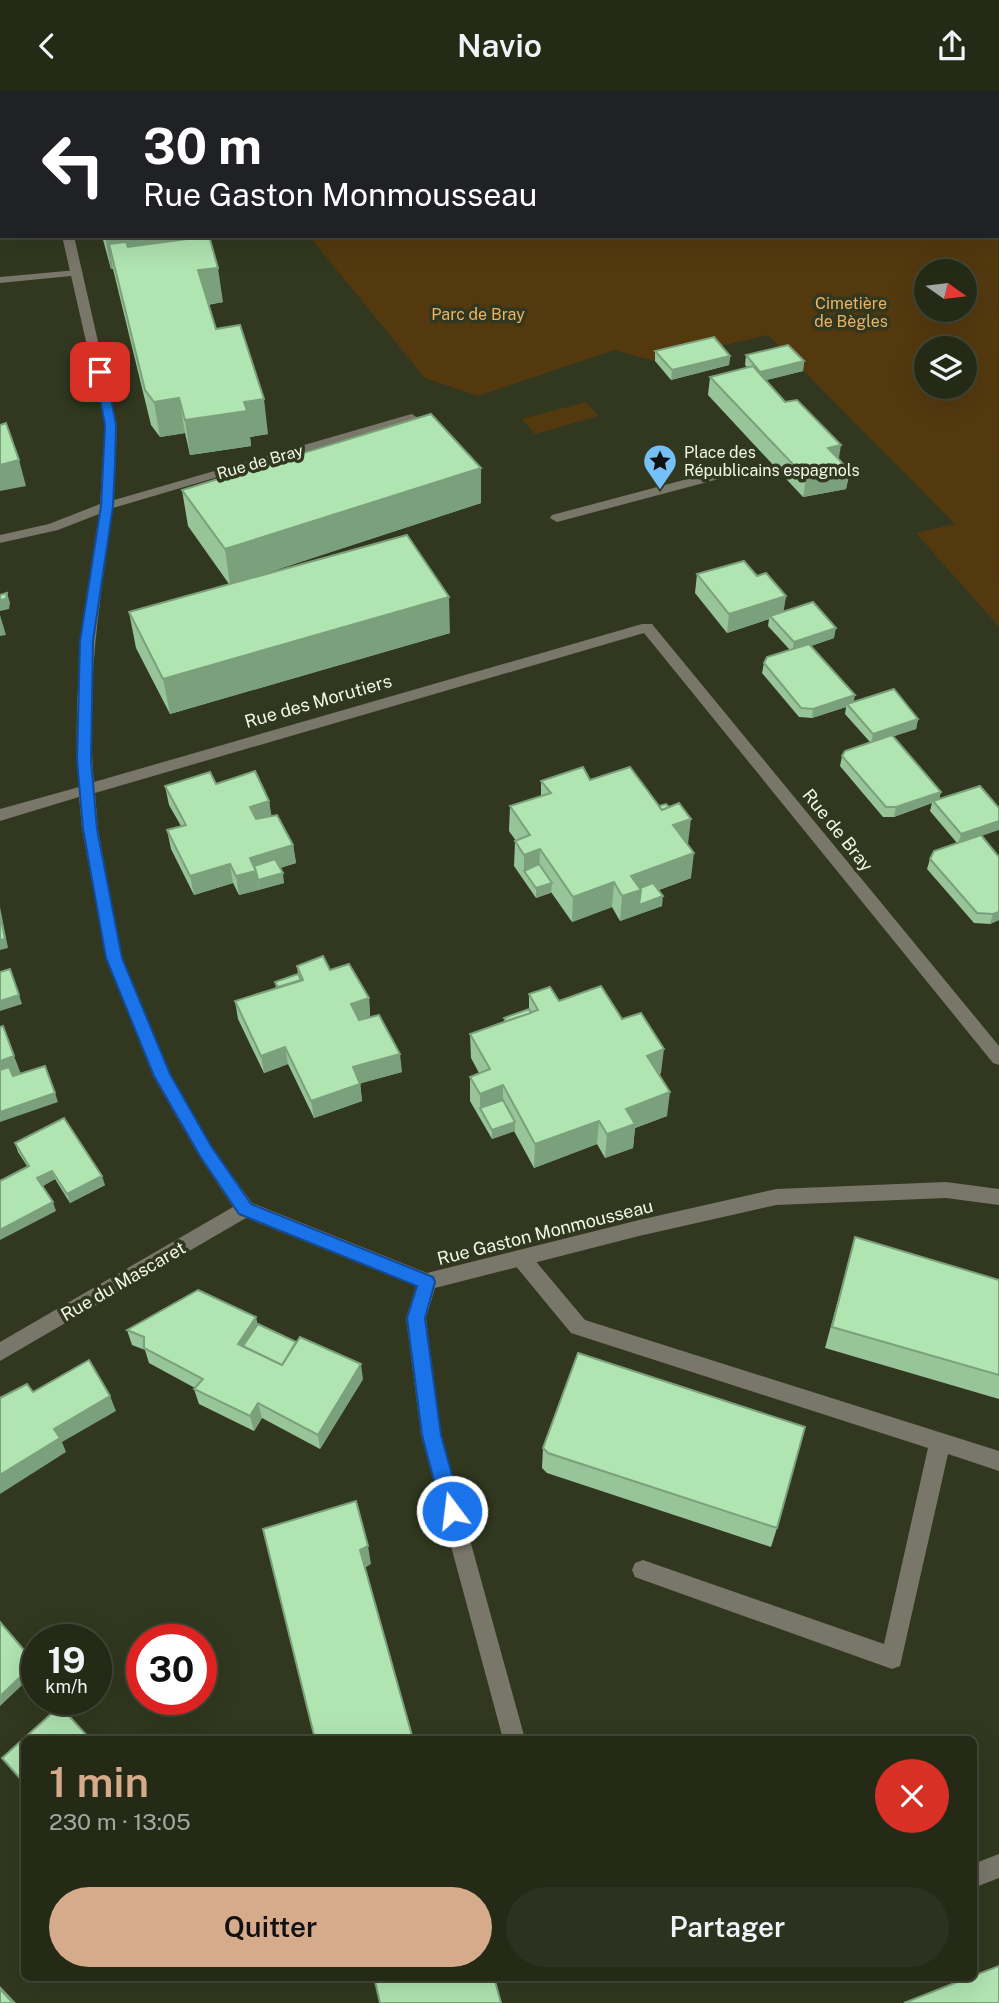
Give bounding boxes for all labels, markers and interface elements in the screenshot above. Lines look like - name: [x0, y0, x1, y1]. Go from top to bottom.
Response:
- icon: back: [28, 27, 66, 65]
- text: Navio: [457, 27, 542, 64]
- icon: share: [933, 27, 971, 65]
- text: 30 m: [143, 117, 262, 175]
- icon: left: [28, 119, 119, 210]
- text: Rue Gaston Monmousseau: [143, 176, 537, 213]
- north arrow: [914, 259, 976, 322]
- map controls: [914, 259, 977, 399]
- park label: Cimetière de Bègles: [814, 294, 888, 331]
- park label: Parc de Bray: [431, 305, 525, 324]
- button: layers: [914, 336, 977, 399]
- pin: [70, 342, 130, 402]
- icon: arrive: [81, 353, 119, 391]
- street label: Rue de Bray: [215, 441, 306, 483]
- place icon: Place des Républicains espagnols: [641, 442, 679, 491]
- place label: Place des Républicains espagnols: [684, 443, 859, 480]
- street label: Rue des Morutiers: [242, 670, 394, 732]
- street label: Rue de Bray: [798, 785, 878, 876]
- street label: Rue Gaston Monmousseau: [435, 1195, 655, 1269]
- street label: Rue du Mascaret: [57, 1237, 189, 1325]
- position arrow: [415, 1474, 489, 1548]
- speed limit sign: 30: [126, 1624, 217, 1715]
- text: 19: [47, 1640, 86, 1681]
- text: km/h: [45, 1676, 88, 1697]
- text: 1 min: [49, 1757, 149, 1806]
- button: close: [875, 1759, 949, 1833]
- text: 230 m · 13:05: [49, 1808, 191, 1835]
- button: Quitter: [49, 1887, 492, 1967]
- button: Partager: [506, 1887, 949, 1967]

